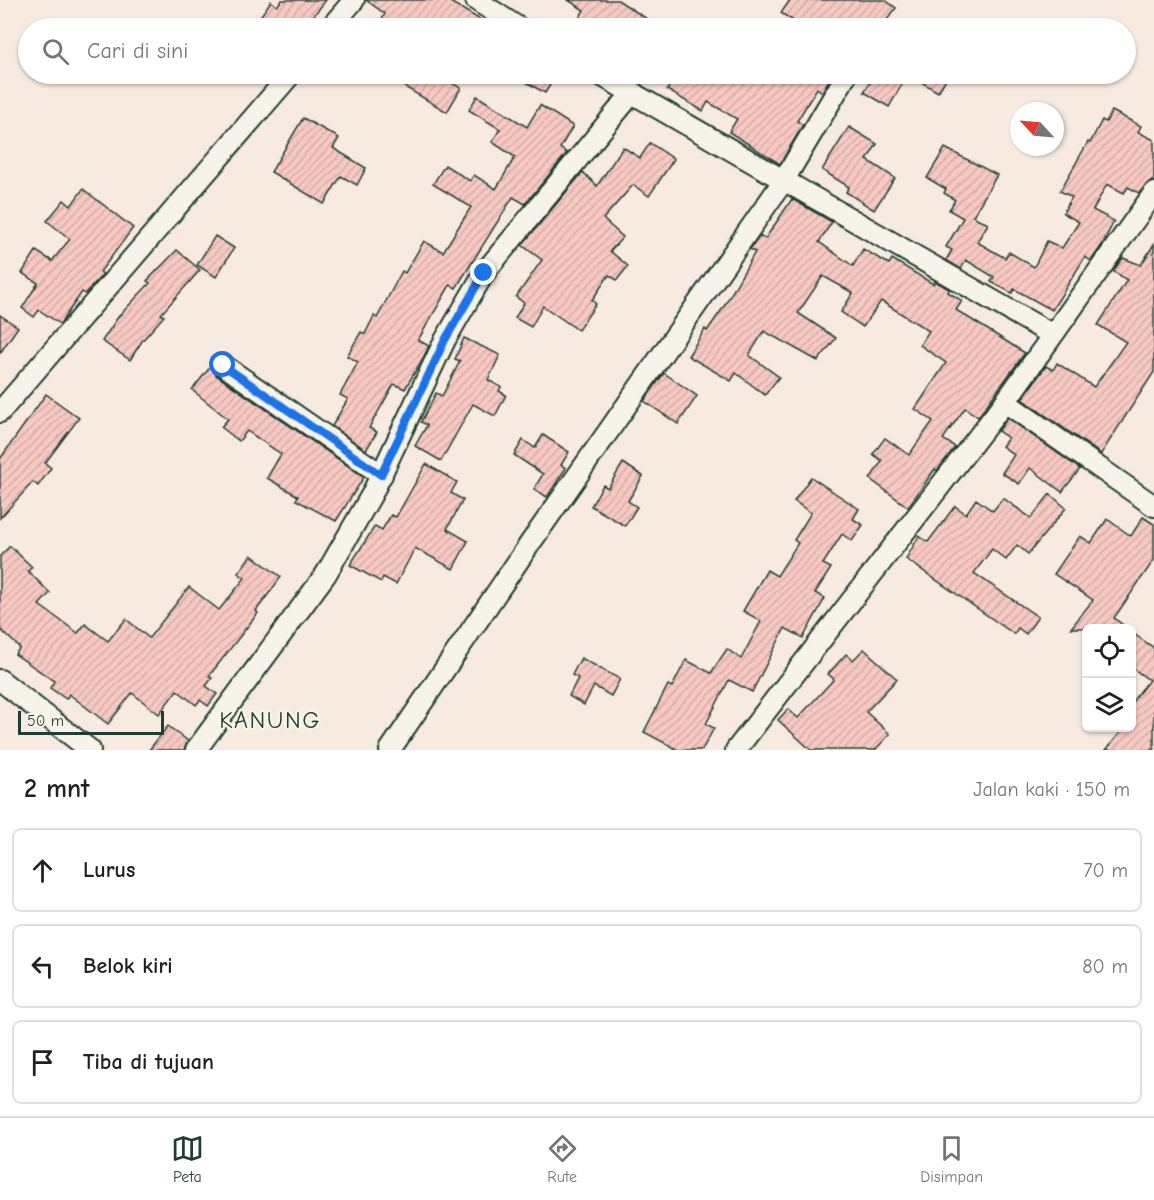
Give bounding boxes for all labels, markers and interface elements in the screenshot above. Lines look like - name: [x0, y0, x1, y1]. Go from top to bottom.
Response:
- search box: [18, 18, 1136, 84]
- icon: search: [39, 35, 72, 68]
- text: Cari di sini: [87, 38, 188, 64]
- north arrow: [1010, 102, 1064, 156]
- route end: [470, 259, 496, 285]
- route start: [209, 351, 235, 377]
- map controls: [1082, 624, 1136, 732]
- button: locate: [1082, 624, 1136, 678]
- button: layers: [1082, 678, 1136, 732]
- district label: KANUNG: [219, 706, 321, 734]
- scale bar: [18, 708, 164, 736]
- text: 50 m: [27, 712, 64, 730]
- text: 2 mnt: [24, 774, 90, 804]
- text: Jalan kaki · 150 m: [973, 778, 1130, 801]
- icon: ahead: [26, 854, 59, 887]
- text: Lurus: [83, 857, 135, 883]
- text: 70 m: [1083, 859, 1128, 882]
- icon: left: [26, 950, 59, 983]
- text: Belok kiri: [83, 953, 173, 979]
- text: 80 m: [1082, 955, 1128, 978]
- icon: arrive: [26, 1046, 59, 1079]
- text: Tiba di tujuan: [83, 1049, 214, 1075]
- tab: Peta: [171, 1132, 204, 1186]
- tab: Rute: [546, 1132, 579, 1186]
- tab: Disimpan: [920, 1132, 983, 1186]

